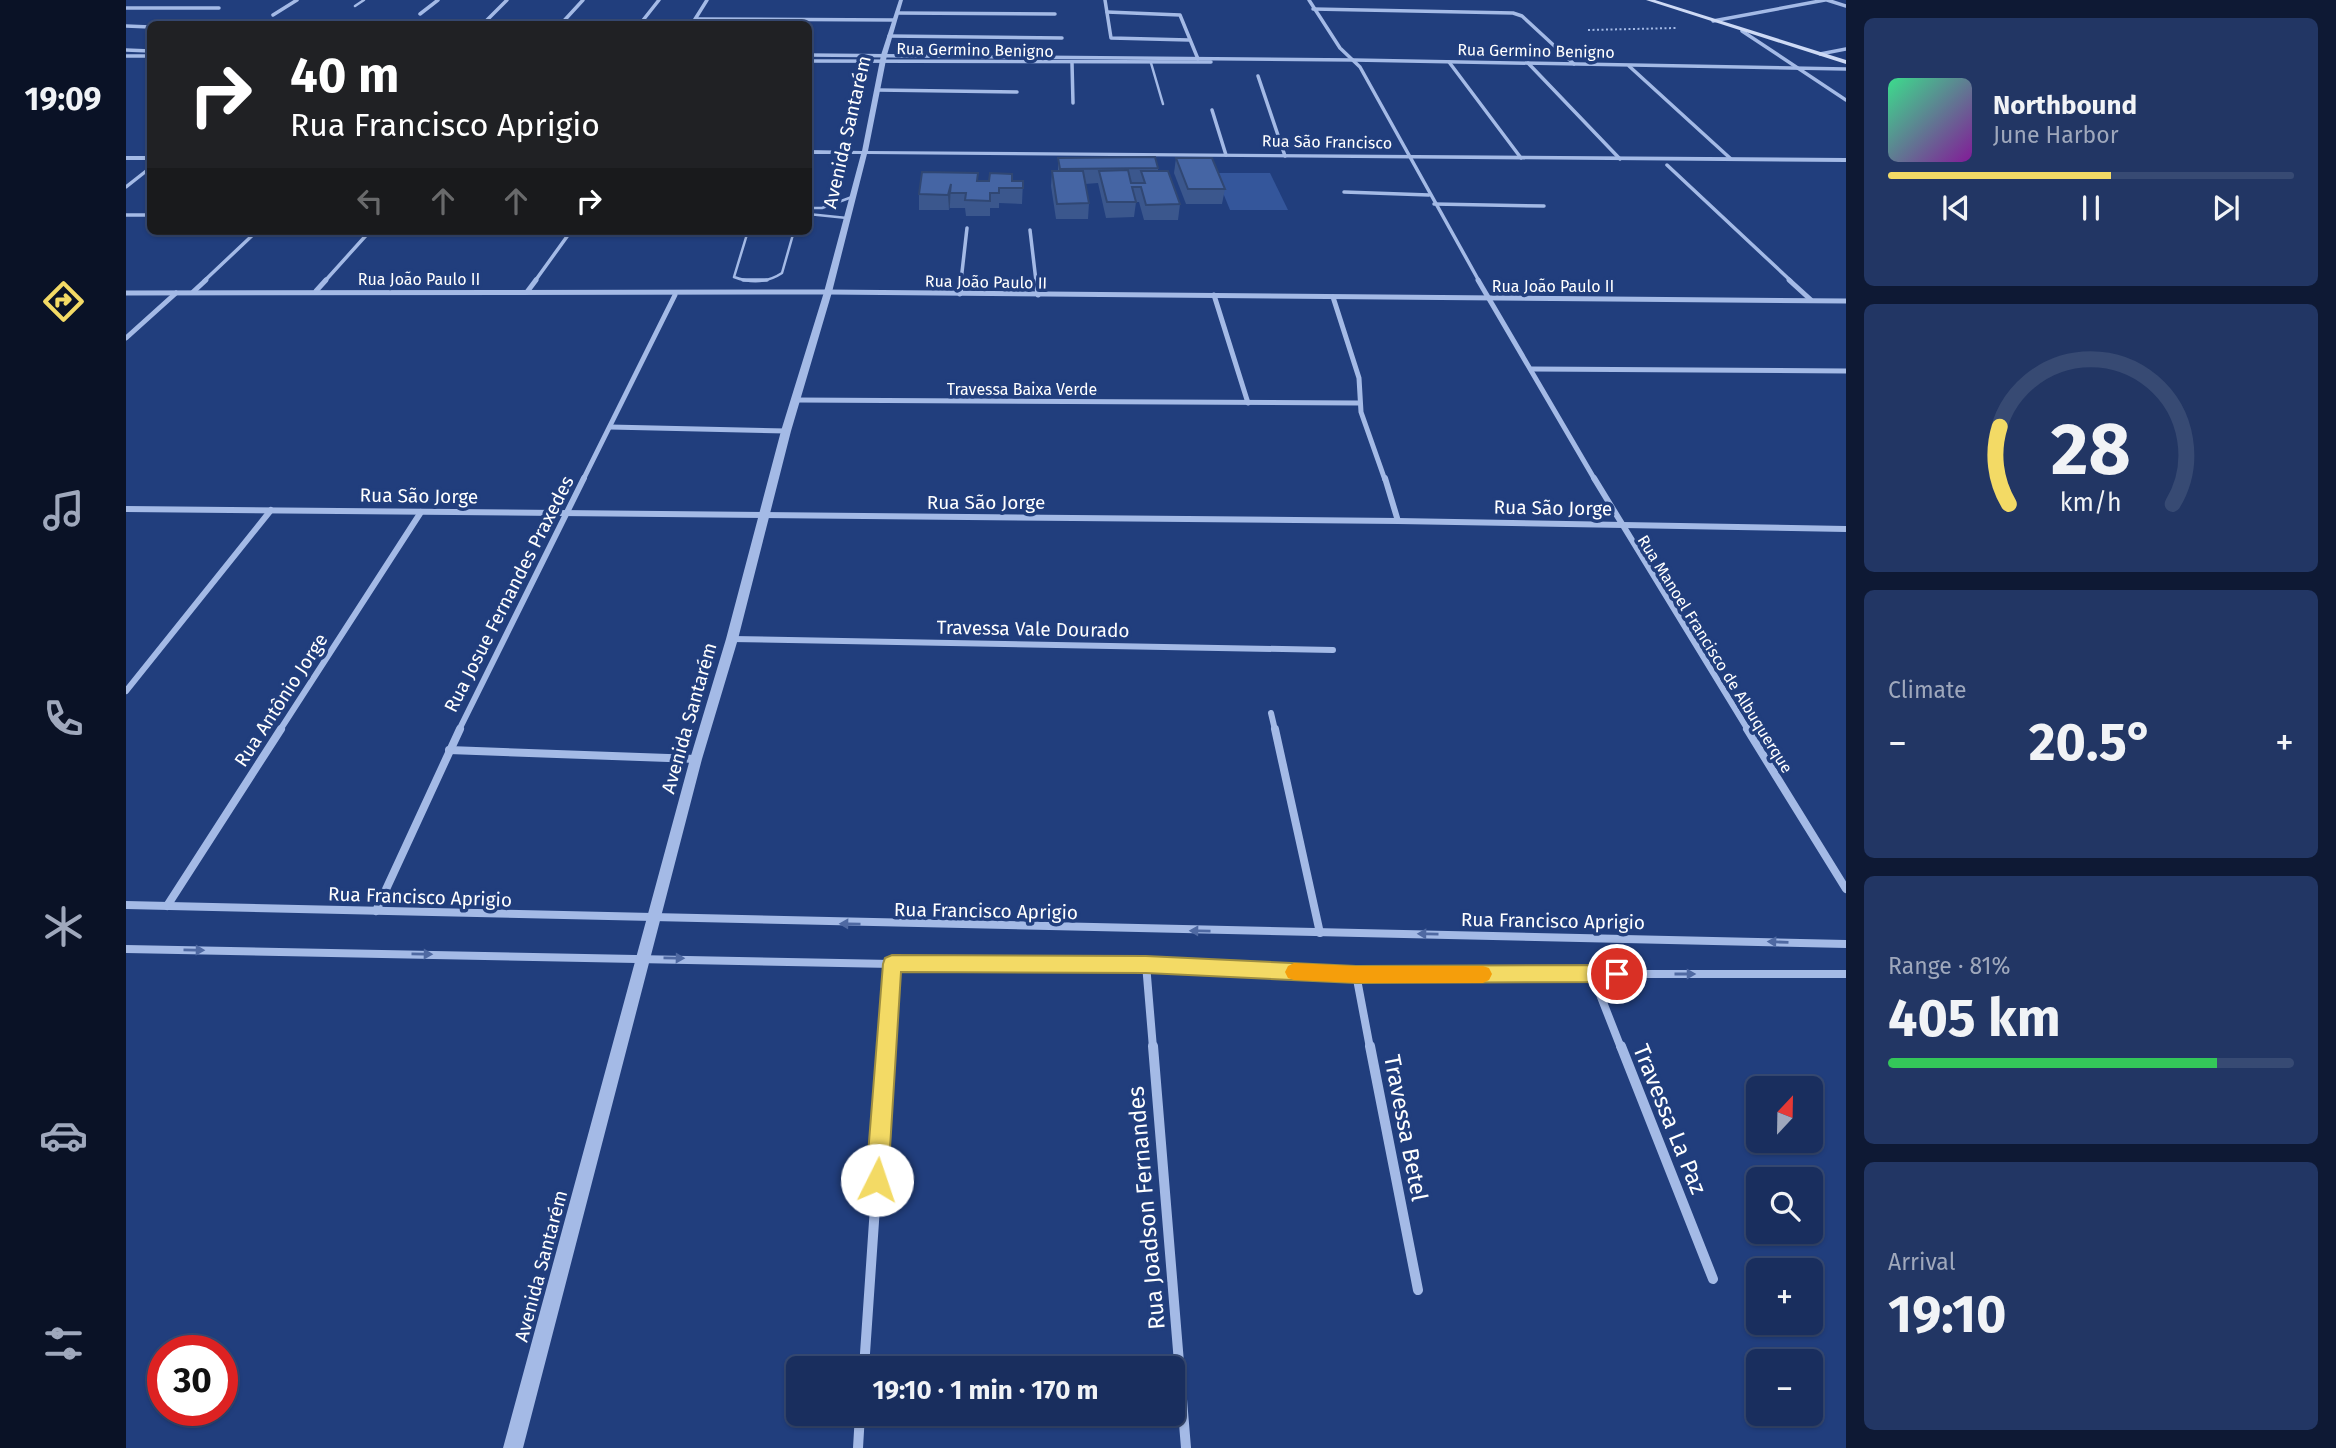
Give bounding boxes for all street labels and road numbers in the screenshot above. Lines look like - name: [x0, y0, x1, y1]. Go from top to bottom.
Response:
- street label: Rua Germino Benigno: [896, 39, 1054, 61]
- street label: Rua Germino Benigno: [1457, 40, 1615, 62]
- street label: Avenida Santarém: [818, 53, 876, 211]
- street label: Rua São Francisco: [1262, 131, 1392, 153]
- street label: Rua João Paulo II: [358, 270, 480, 289]
- street label: Rua João Paulo II: [925, 271, 1047, 293]
- street label: Rua João Paulo II: [1492, 277, 1614, 296]
- street label: Travessa Baixa Verde: [947, 380, 1097, 399]
- street label: Rua Josue Fernandes Praxedes: [439, 472, 579, 716]
- street label: Rua São Jorge: [359, 483, 479, 509]
- street label: Rua São Jorge: [927, 491, 1045, 514]
- street label: Rua São Jorge: [1493, 495, 1613, 521]
- street label: Rua Manoel Francisco de Albuquerque: [1634, 531, 1796, 777]
- street label: Travessa Vale Dourado: [936, 616, 1130, 642]
- street label: Rua Antônio Jorge: [229, 629, 333, 771]
- street label: Avenida Santarém: [656, 640, 722, 796]
- street label: Rua Francisco Aprigio: [328, 882, 512, 912]
- street label: Rua Francisco Aprigio: [894, 898, 1078, 924]
- street label: Rua Francisco Aprigio: [1461, 908, 1645, 934]
- street label: Travessa La Paz: [1627, 1040, 1713, 1198]
- street label: Travessa Betel: [1378, 1052, 1434, 1204]
- street label: Rua Joadson Fernandes: [1121, 1085, 1171, 1331]
- street label: Avenida Santarém: [510, 1188, 572, 1344]

